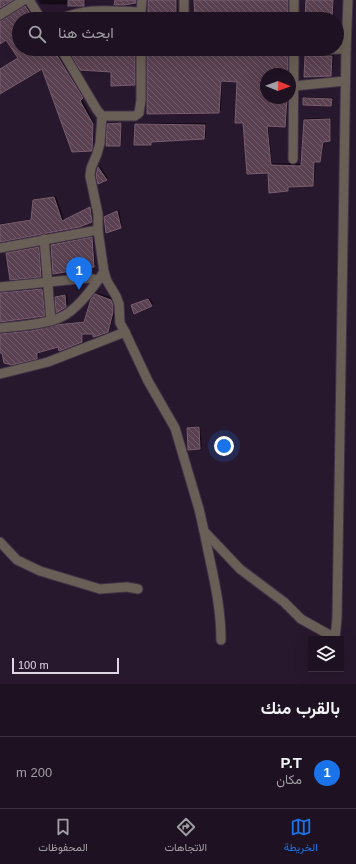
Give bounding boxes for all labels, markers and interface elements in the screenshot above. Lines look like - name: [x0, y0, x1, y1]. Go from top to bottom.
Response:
- search box: [12, 12, 344, 56]
- icon: search: [26, 23, 48, 45]
- text: ابحث هنا: [58, 24, 114, 41]
- north arrow: [260, 68, 296, 104]
- pin: 1: [66, 257, 92, 290]
- your location: [214, 436, 234, 456]
- map controls: [308, 636, 344, 672]
- button: layers: [308, 636, 344, 672]
- scale bar: [12, 656, 119, 675]
- text: 100 m: [18, 659, 49, 671]
- text: بالقرب منك: [261, 699, 340, 718]
- text: P.T: [281, 754, 302, 771]
- text: 200 m: [16, 765, 52, 780]
- text: 1: [323, 765, 331, 780]
- text: مكان: [276, 772, 302, 787]
- tab: المحفوظات: [38, 816, 88, 857]
- tab: الاتجاهات: [164, 816, 207, 857]
- tab: الخريطة: [284, 816, 318, 857]

